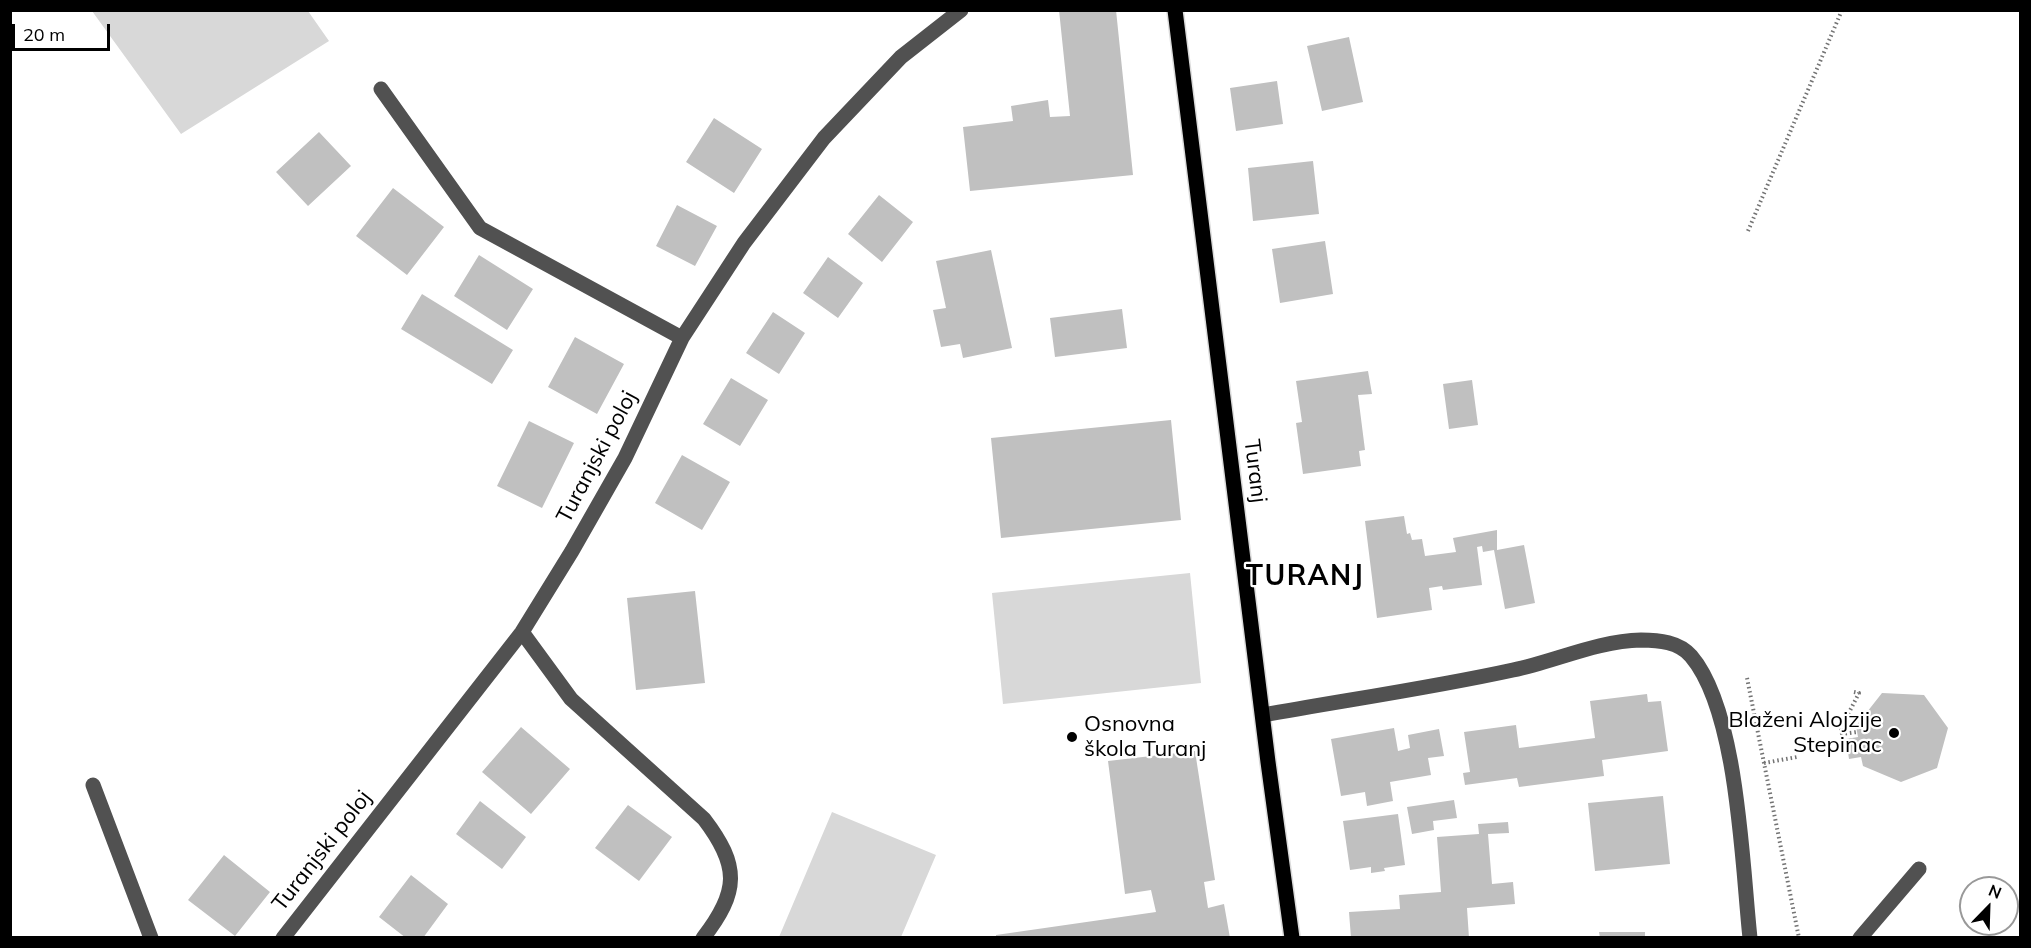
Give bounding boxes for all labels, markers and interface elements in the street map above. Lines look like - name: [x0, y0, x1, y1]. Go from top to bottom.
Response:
- scale bar: [15, 12, 112, 50]
- text: 20 m: [23, 23, 65, 46]
- street label: Turanjski poloj: [551, 387, 643, 527]
- street label: Turanj: [1238, 438, 1272, 504]
- district label: TURANJ: [1246, 560, 1364, 594]
- place label: Blaženi Alojzije Stepinac: [1729, 707, 1882, 758]
- place label: Osnovna škola Turanj: [1084, 711, 1206, 762]
- marker: Blaženi Alojzije Stepinac: [1887, 726, 1901, 740]
- marker: Osnovna škola Turanj: [1065, 730, 1079, 744]
- street label: Turanjski poloj: [267, 786, 377, 916]
- north arrow: [1959, 876, 2019, 936]
- text: N: [1986, 880, 2005, 903]

